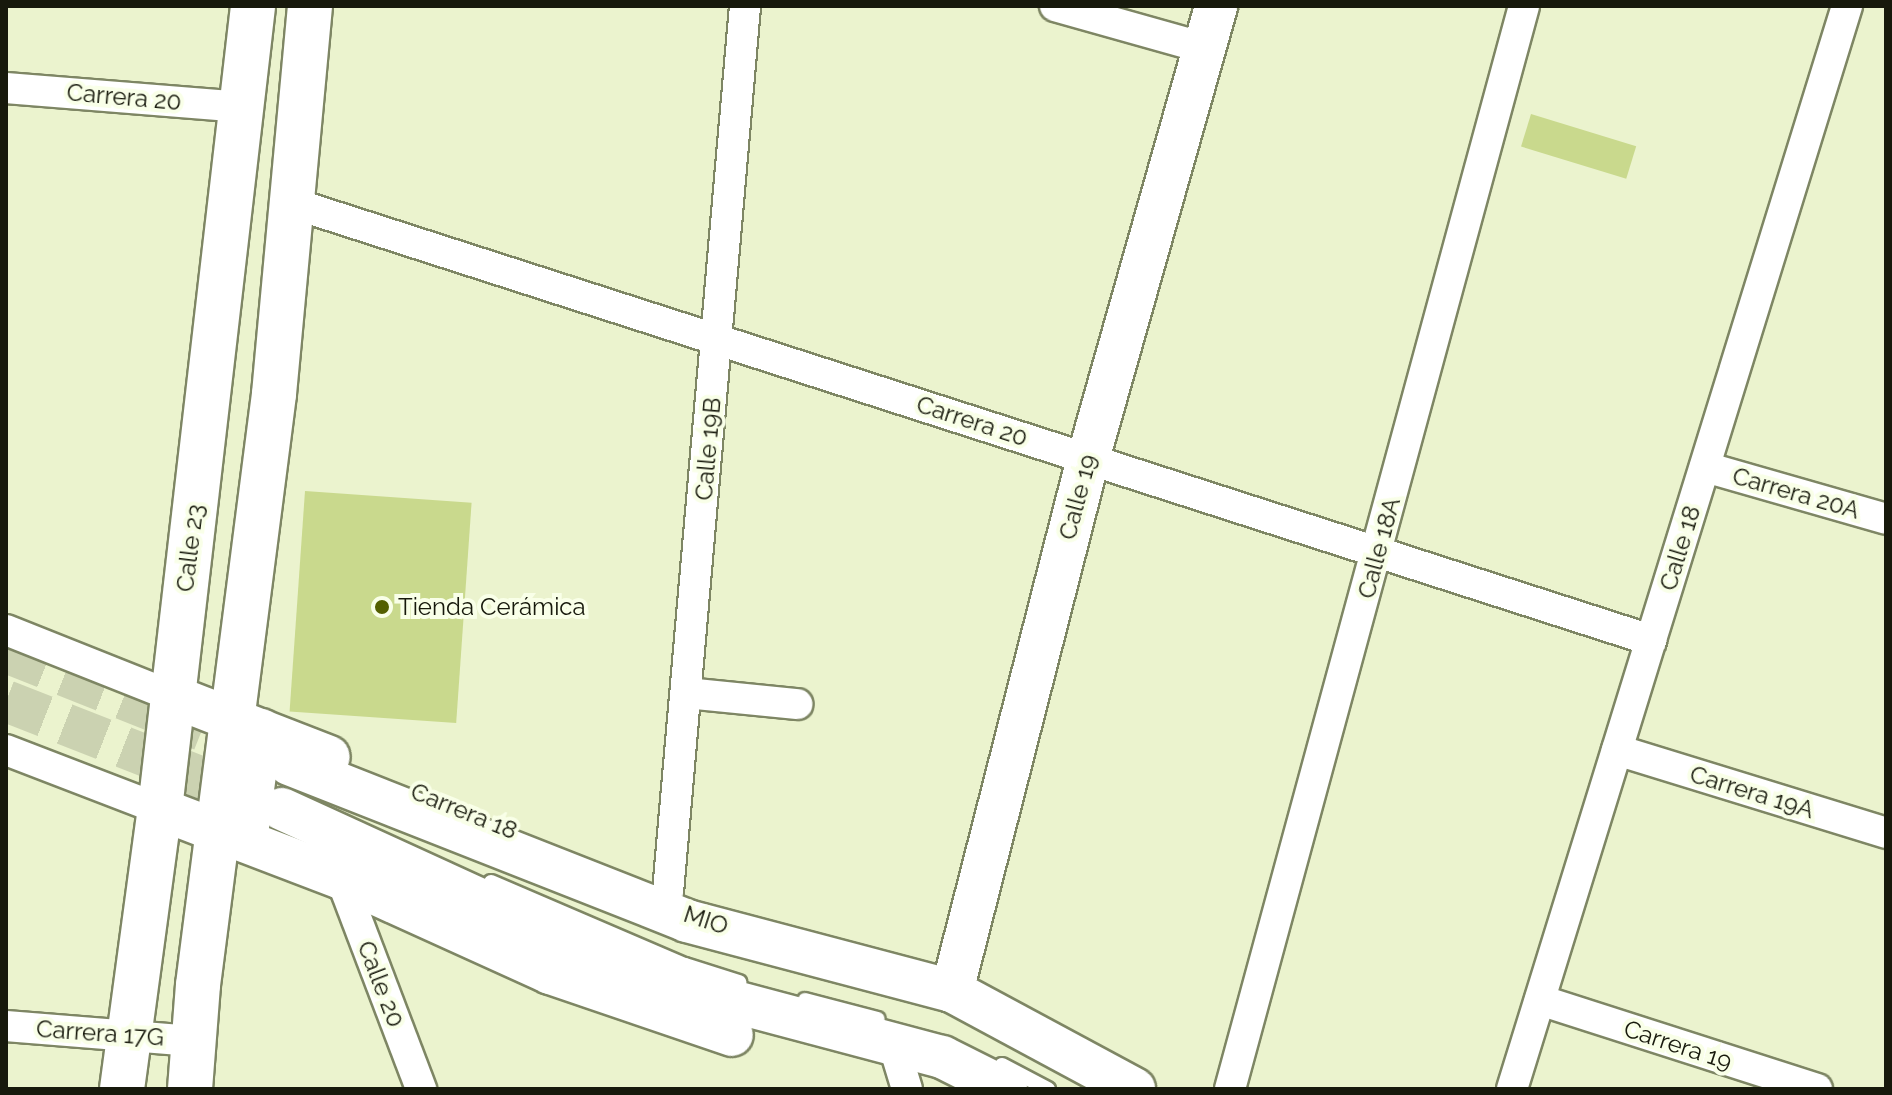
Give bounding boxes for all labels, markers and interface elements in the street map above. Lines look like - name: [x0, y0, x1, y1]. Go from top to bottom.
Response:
- street label: Carrera 20: [66, 78, 182, 116]
- street label: Carrera 20: [913, 390, 1031, 452]
- street label: Calle 19B: [689, 396, 727, 502]
- street label: Calle 19: [1053, 451, 1103, 543]
- street label: Carrera 20A: [1729, 461, 1863, 525]
- street label: Calle 18A: [1352, 494, 1406, 602]
- street label: Calle 18: [1653, 502, 1707, 594]
- street label: Calle 23: [170, 503, 210, 593]
- place label: Tienda Cerámica: [398, 593, 586, 621]
- marker: Tienda Cerámica: [373, 598, 391, 616]
- street label: Carrera 19A: [1686, 759, 1818, 825]
- street label: Carrera 18: [407, 777, 521, 845]
- street label: MIO: [680, 899, 732, 941]
- street label: Calle 20: [351, 937, 411, 1031]
- street label: Carrera 17G: [35, 1014, 165, 1052]
- street label: Carrera 19: [1620, 1014, 1736, 1076]

